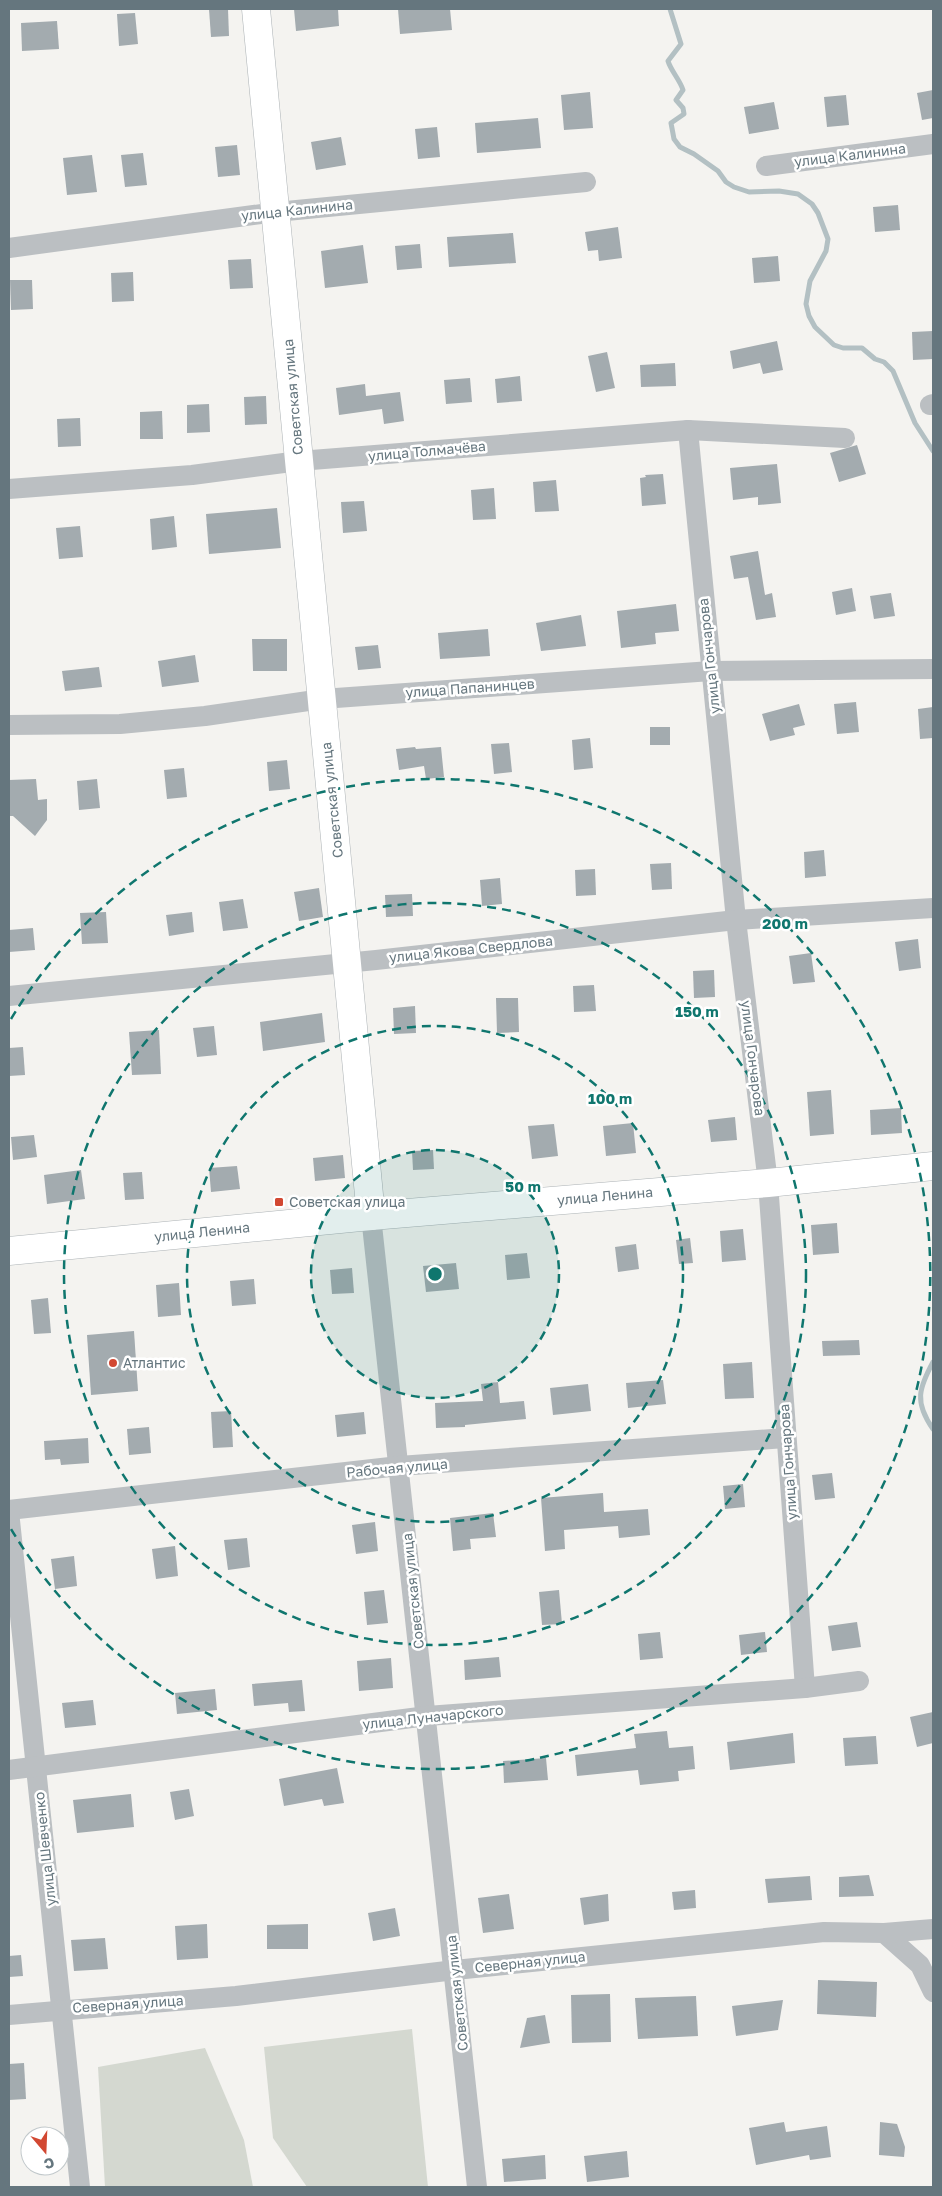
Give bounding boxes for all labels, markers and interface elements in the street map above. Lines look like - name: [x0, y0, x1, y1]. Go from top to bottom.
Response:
- street label: улица Калинина: [793, 139, 907, 170]
- street label: улица Калинина: [240, 195, 354, 224]
- street label: Советская улица: [279, 338, 306, 456]
- street label: улица Толмачёва: [367, 437, 487, 464]
- street label: улица Гончарова: [694, 597, 723, 715]
- street label: улица Папанинцев: [405, 674, 535, 700]
- street label: Советская улица: [317, 741, 346, 859]
- text: 200 m: [762, 914, 808, 932]
- street label: улица Якова Свердлова: [388, 931, 554, 966]
- street label: улица Гончарова: [738, 999, 769, 1117]
- text: 150 m: [675, 1002, 719, 1020]
- text: 100 m: [588, 1089, 632, 1107]
- text: 50 m: [505, 1177, 541, 1195]
- street label: улица Ленина: [556, 1183, 654, 1208]
- place label: Советская улица: [289, 1193, 405, 1210]
- marker: Советская улица: [273, 1196, 285, 1208]
- street label: улица Ленина: [153, 1218, 251, 1245]
- centre of rings: [426, 1265, 444, 1283]
- place label: Атлантис: [123, 1354, 186, 1371]
- marker: Атлантис: [107, 1357, 119, 1369]
- street label: улица Гончарова: [775, 1403, 800, 1521]
- street label: Рабочая улица: [345, 1455, 449, 1480]
- street label: Советская улица: [398, 1532, 427, 1650]
- street label: улица Луначарского: [362, 1701, 504, 1732]
- street label: улица Шевченко: [30, 1791, 59, 1907]
- street label: Советская улица: [442, 1934, 471, 2052]
- street label: Северная улица: [474, 1947, 586, 1976]
- street label: Северная улица: [72, 1991, 184, 2016]
- north arrow: [20, 2126, 70, 2176]
- text: С: [42, 2154, 57, 2173]

